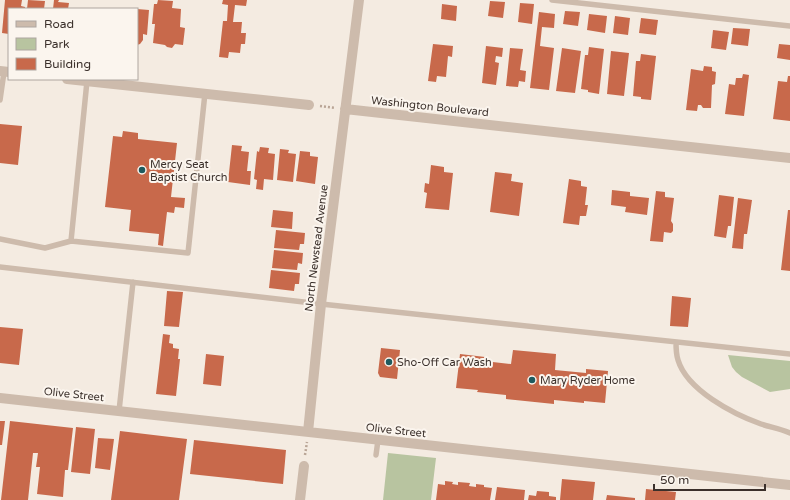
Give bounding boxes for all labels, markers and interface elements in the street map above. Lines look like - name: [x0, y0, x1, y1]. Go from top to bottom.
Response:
- legend: [8, 8, 138, 80]
- text: Road: [44, 17, 74, 31]
- text: Park: [44, 37, 70, 51]
- text: Building: [44, 57, 91, 71]
- street label: Washington Boulevard: [370, 94, 490, 119]
- place label: Mercy Seat Baptist Church: [150, 158, 228, 184]
- marker: Mercy Seat Baptist Church: [137, 165, 147, 175]
- street label: North Newstead Avenue: [302, 184, 331, 312]
- place label: Sho-Off Car Wash: [397, 356, 492, 369]
- marker: Sho-Off Car Wash: [384, 357, 394, 367]
- place label: Mary Ryder Home: [540, 374, 635, 387]
- marker: Mary Ryder Home: [527, 375, 537, 385]
- street label: Olive Street: [43, 385, 105, 404]
- street label: Olive Street: [365, 421, 427, 440]
- scale bar: [654, 466, 765, 492]
- text: 50 m: [660, 473, 689, 487]

